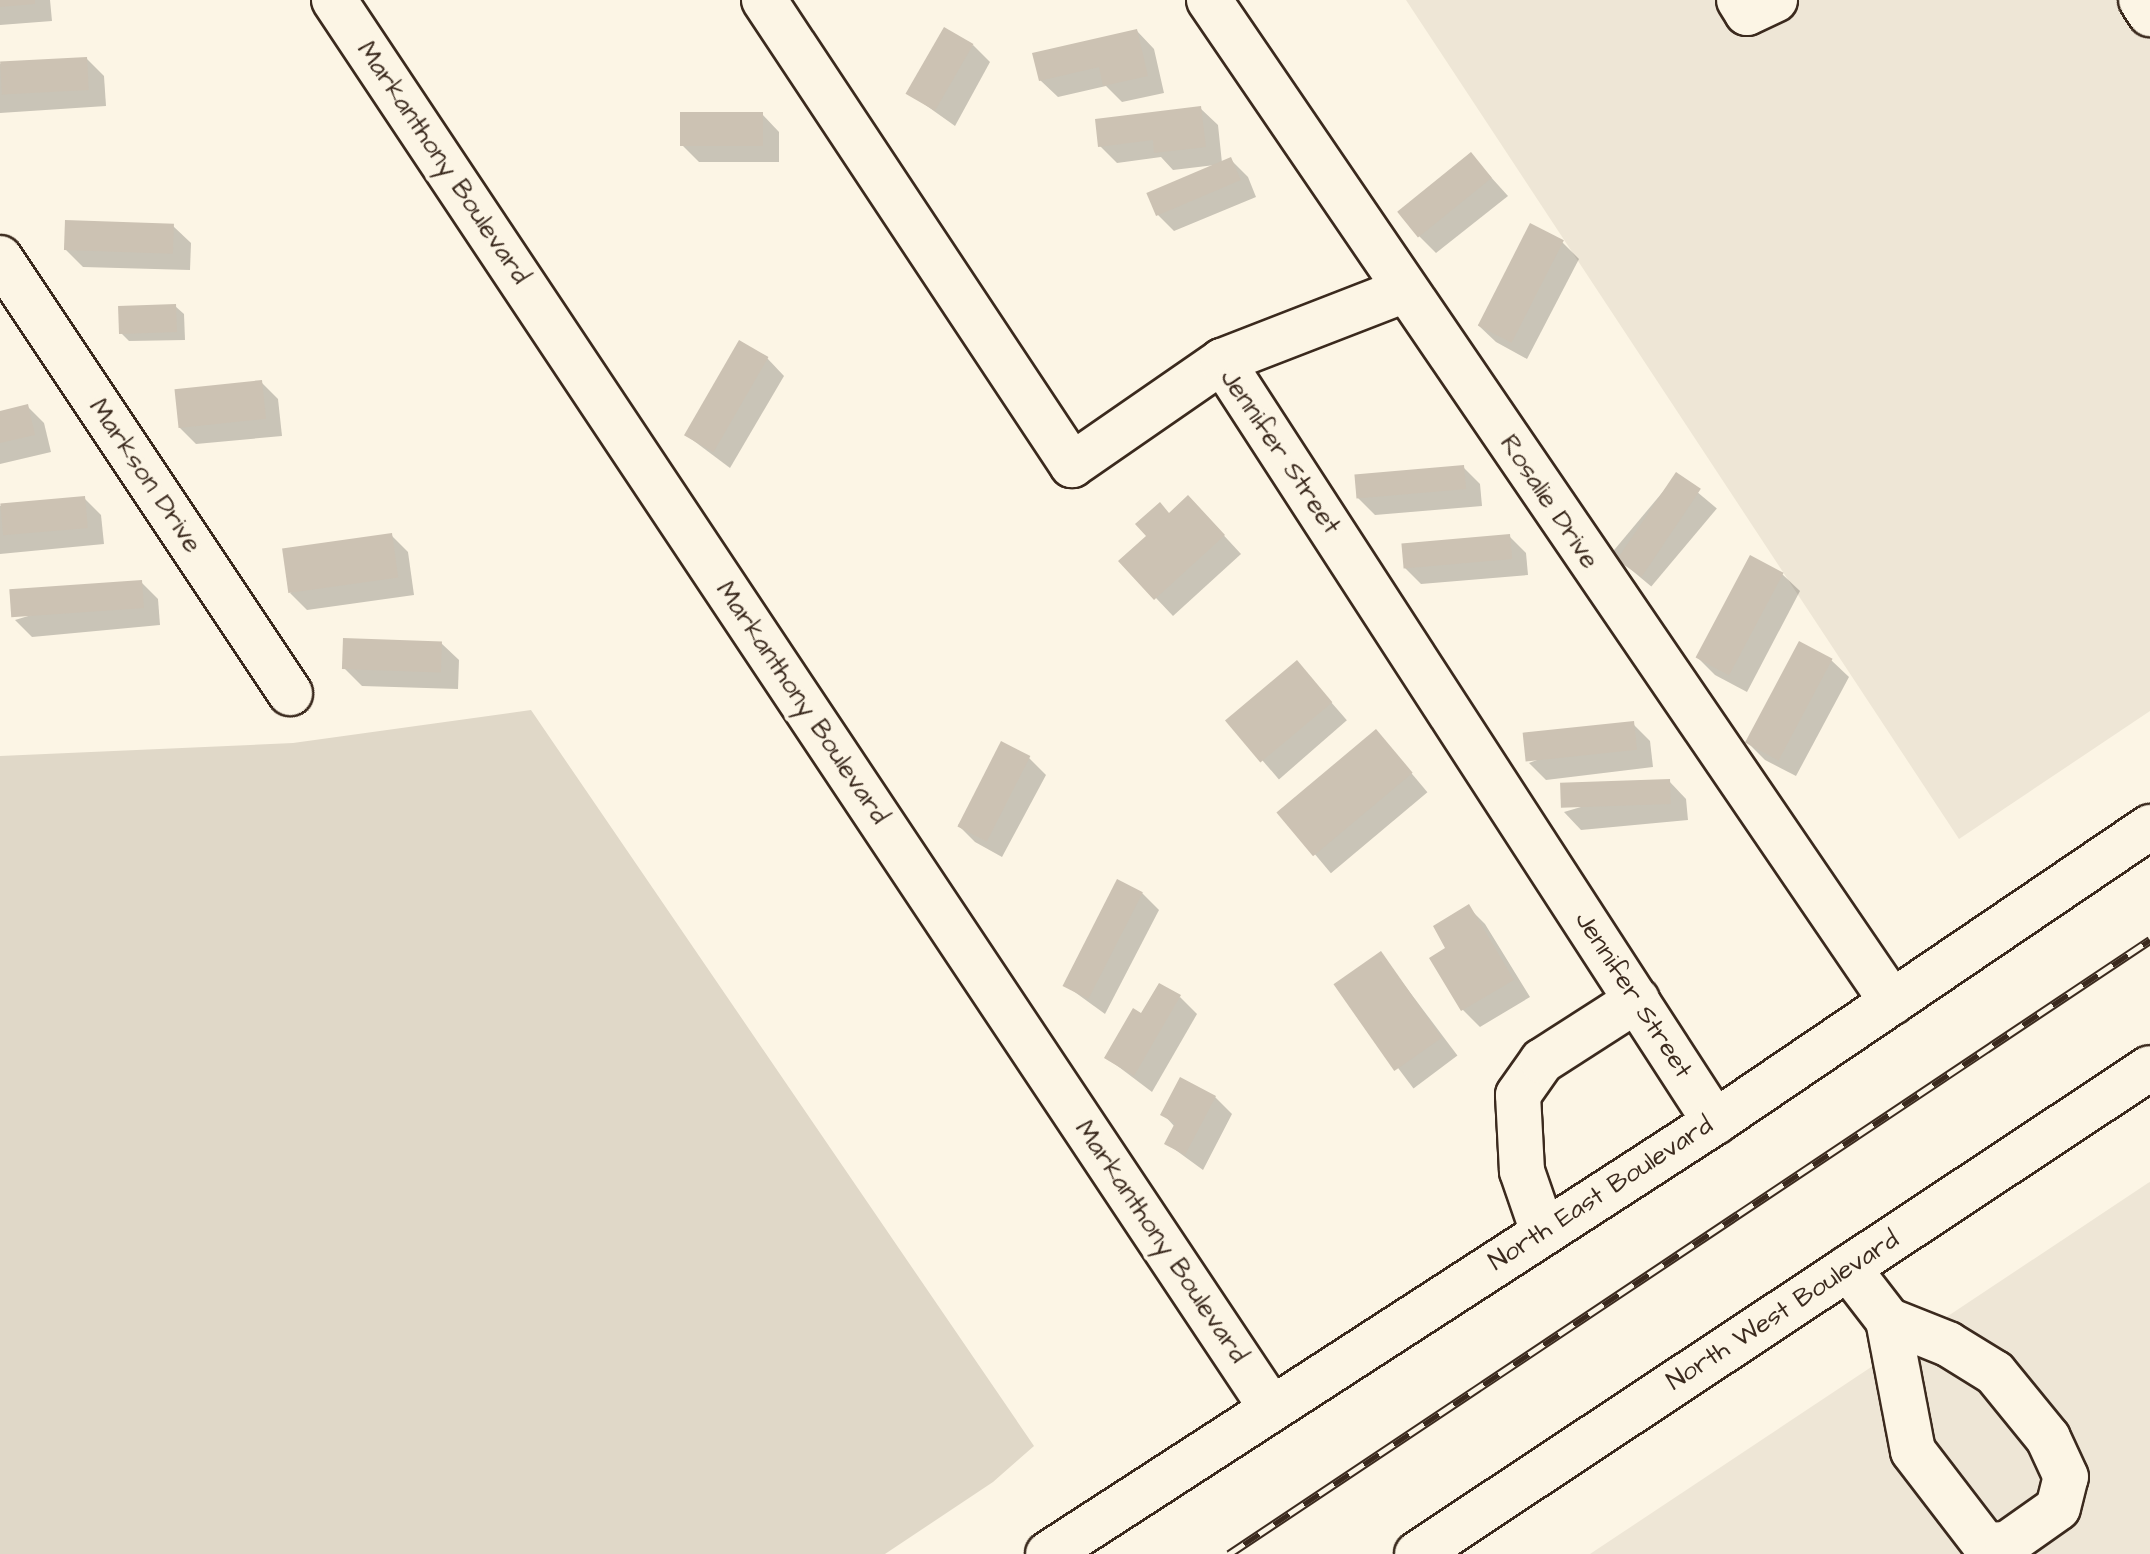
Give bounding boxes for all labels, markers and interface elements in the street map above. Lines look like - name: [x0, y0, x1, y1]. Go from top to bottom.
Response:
- street label: Markanthony Boulevard: [350, 36, 536, 290]
- street label: Jennifer Street: [1213, 364, 1347, 540]
- street label: Markson Drive: [82, 393, 208, 559]
- street label: Rosalie Drive: [1493, 429, 1605, 575]
- street label: Markanthony Boulevard: [709, 576, 895, 830]
- street label: Jennifer Street: [1568, 906, 1698, 1084]
- street label: North East Boulevard: [1483, 1110, 1719, 1278]
- street label: Markanthony Boulevard: [1068, 1115, 1254, 1369]
- street label: North West Boulevard: [1661, 1224, 1905, 1398]

